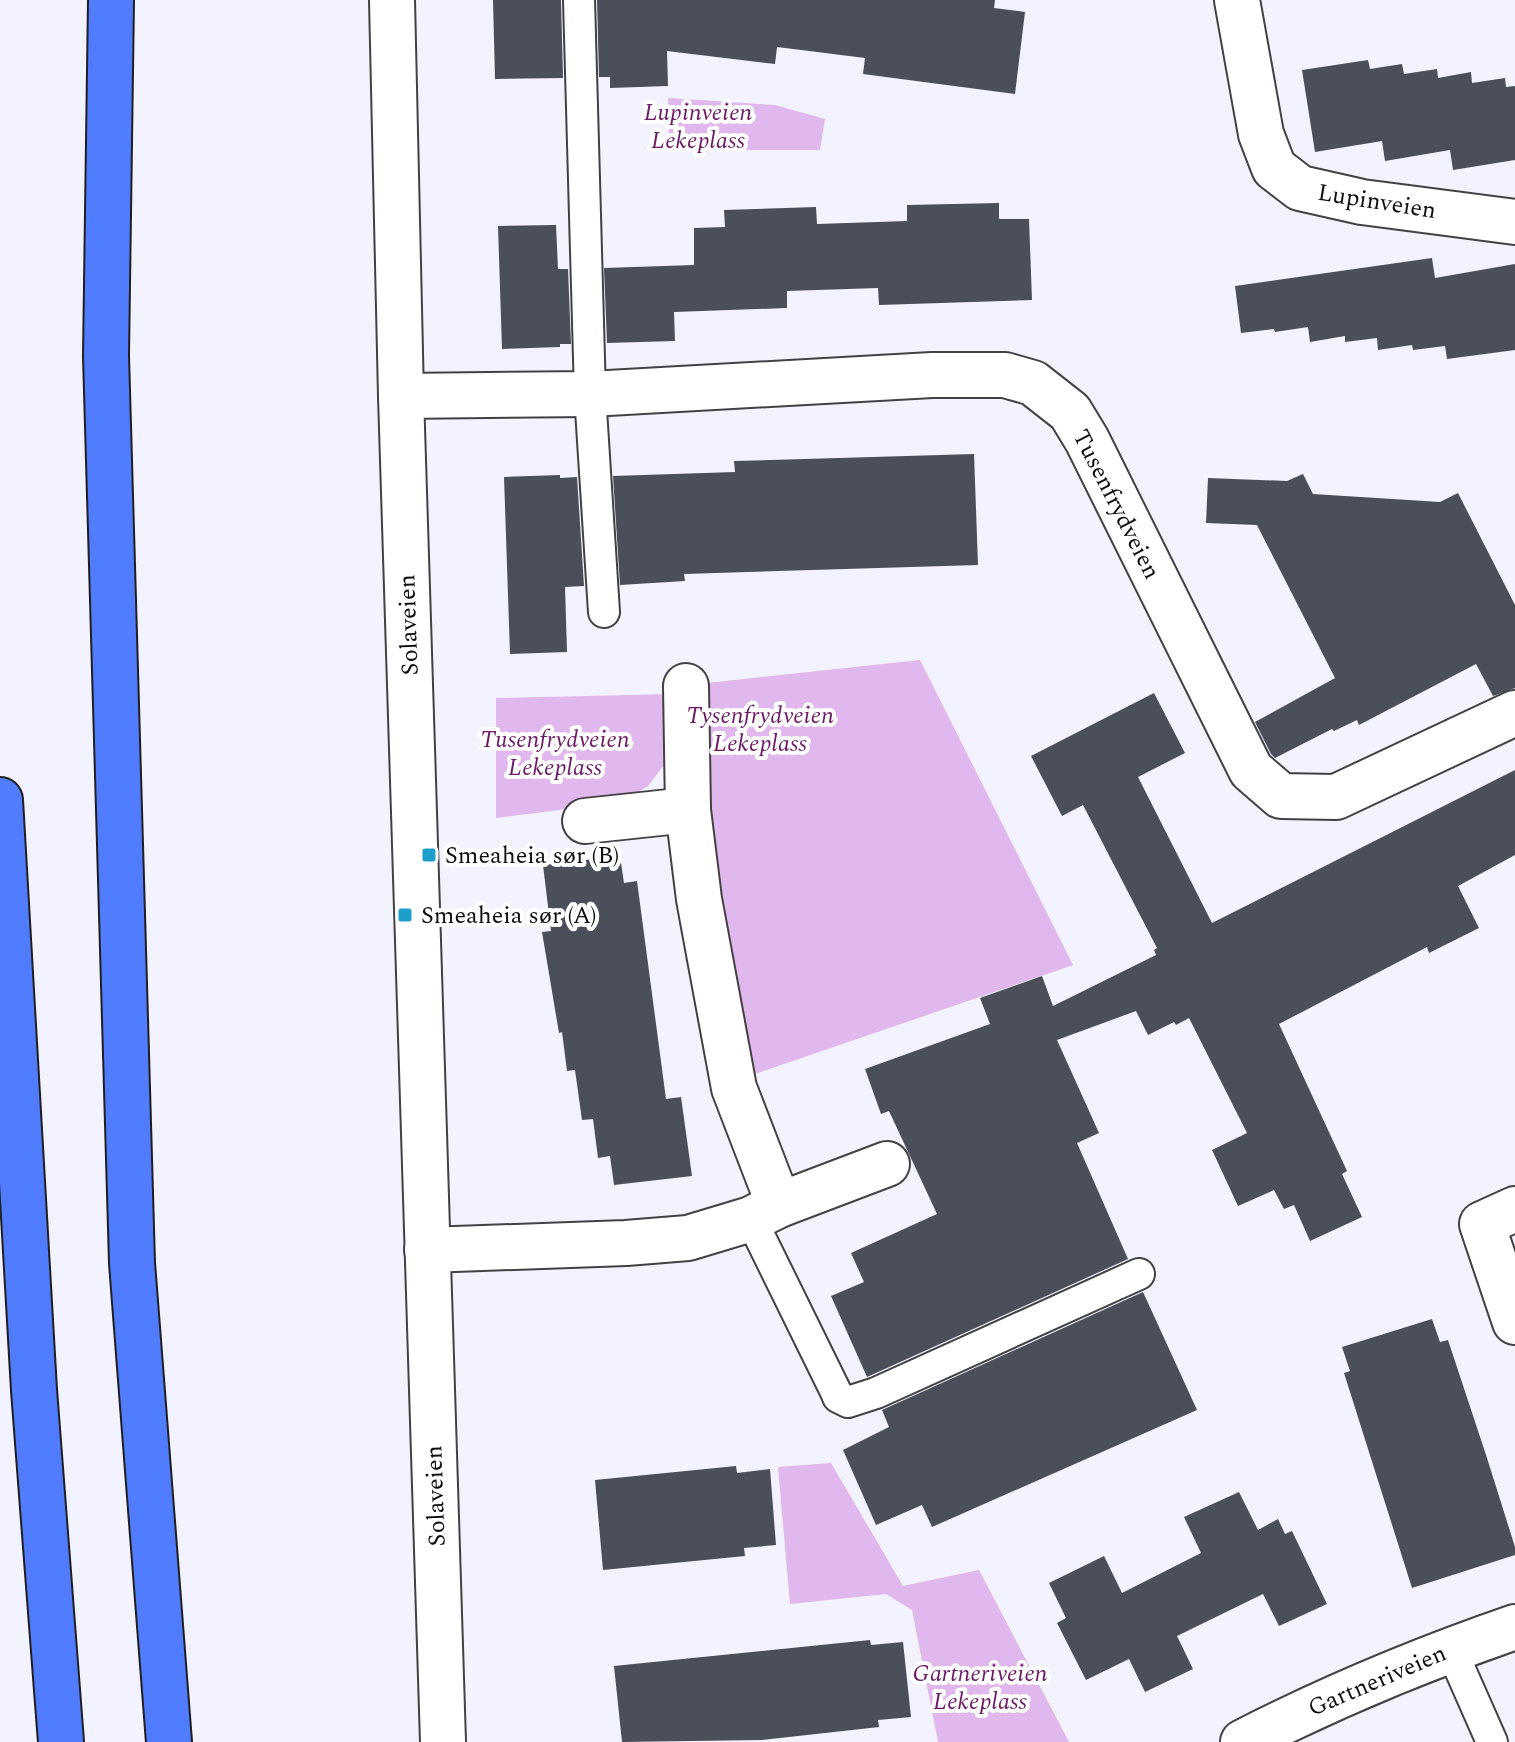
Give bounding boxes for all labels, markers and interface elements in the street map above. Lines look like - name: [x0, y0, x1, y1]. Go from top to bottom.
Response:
- park label: Lupinveien Lekeplass: [644, 95, 753, 159]
- street label: Lupinveien: [1315, 175, 1439, 229]
- street label: Tusenfrydveien: [1063, 423, 1169, 586]
- street label: Solaveien: [389, 574, 429, 676]
- park label: Tysenfrydveien Lekeplass: [686, 698, 834, 762]
- park label: Tusenfrydveien Lekeplass: [480, 722, 630, 786]
- place label: Smeaheia sør (B): [445, 838, 619, 874]
- marker: Smeaheia sør (B): [420, 846, 438, 864]
- place label: Smeaheia sør (A): [421, 898, 596, 934]
- marker: Smeaheia sør (A): [396, 906, 414, 924]
- street label: Solaveien: [416, 1445, 456, 1547]
- street label: Gartneriveien: [1303, 1636, 1452, 1726]
- park label: Gartneriveien Lekeplass: [912, 1656, 1048, 1720]

